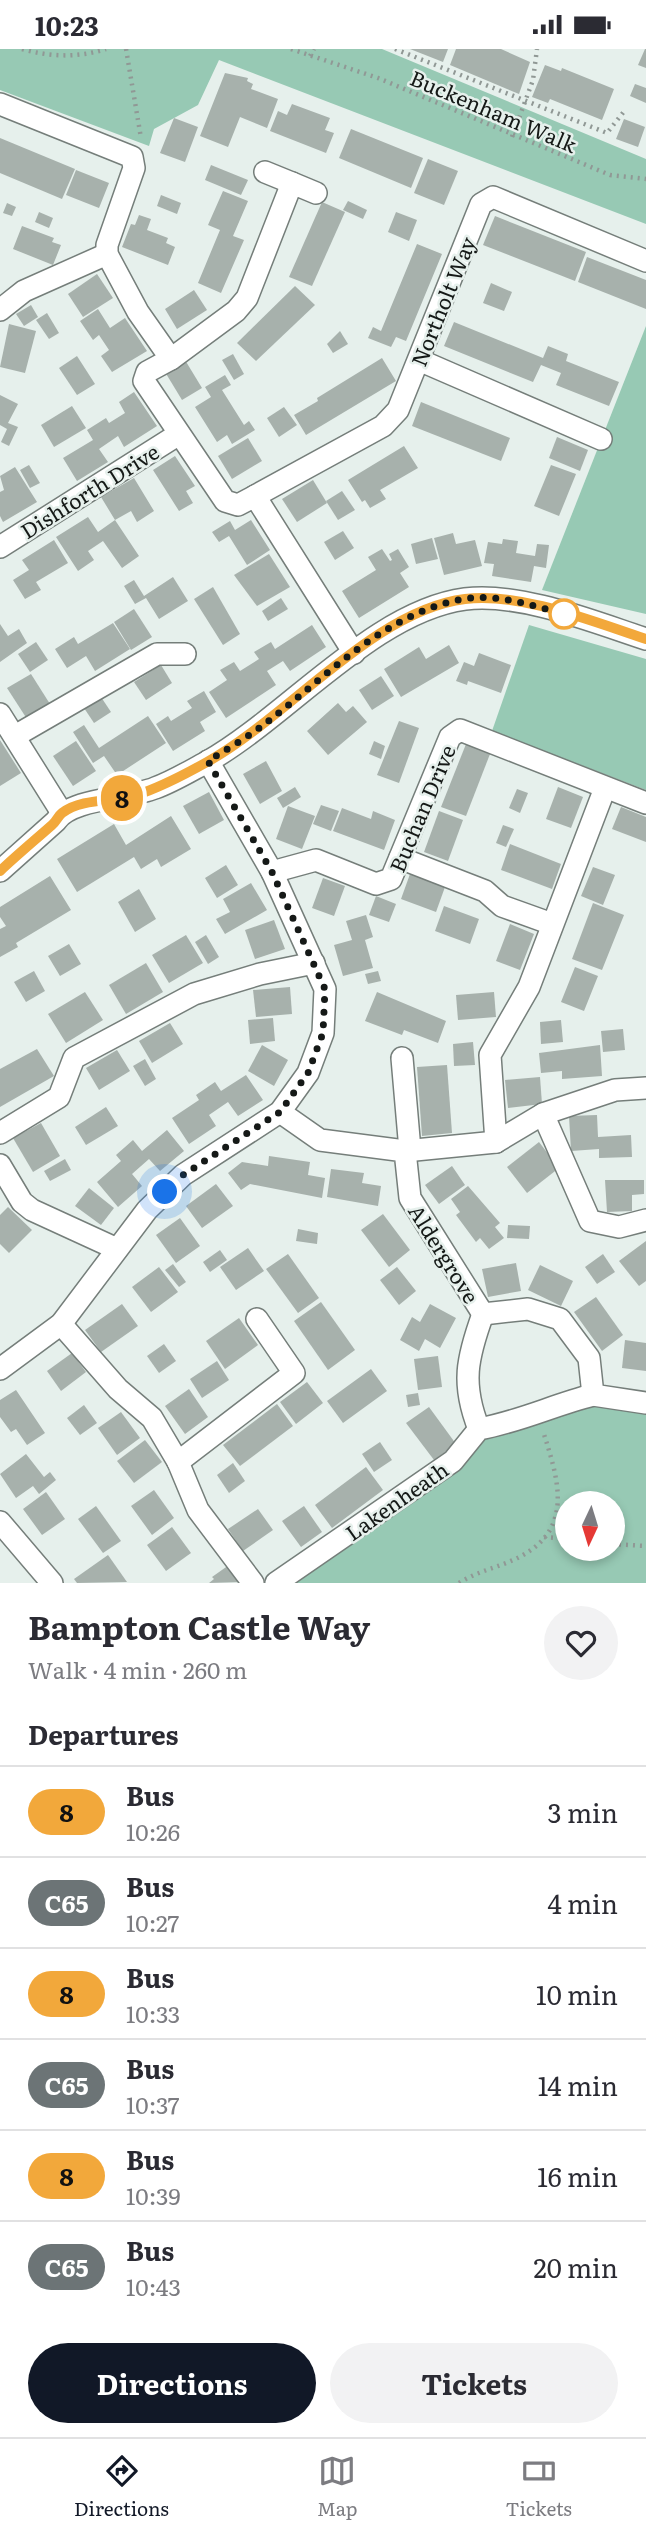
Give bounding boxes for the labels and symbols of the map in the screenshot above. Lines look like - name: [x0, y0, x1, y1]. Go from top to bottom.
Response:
- street label: Buckenham Walk: [406, 61, 582, 159]
- street label: Northolt Way: [402, 231, 482, 370]
- street label: Dishforth Drive: [14, 435, 164, 545]
- unlabelled marker: [549, 599, 579, 629]
- street label: Buchan Drive: [380, 739, 462, 877]
- line badge: 8: [99, 775, 145, 821]
- your location: [147, 1174, 182, 1209]
- street label: Aldergrove: [402, 1197, 488, 1309]
- street label: Lakenheath: [338, 1453, 454, 1547]
- north arrow: [555, 1491, 625, 1561]

